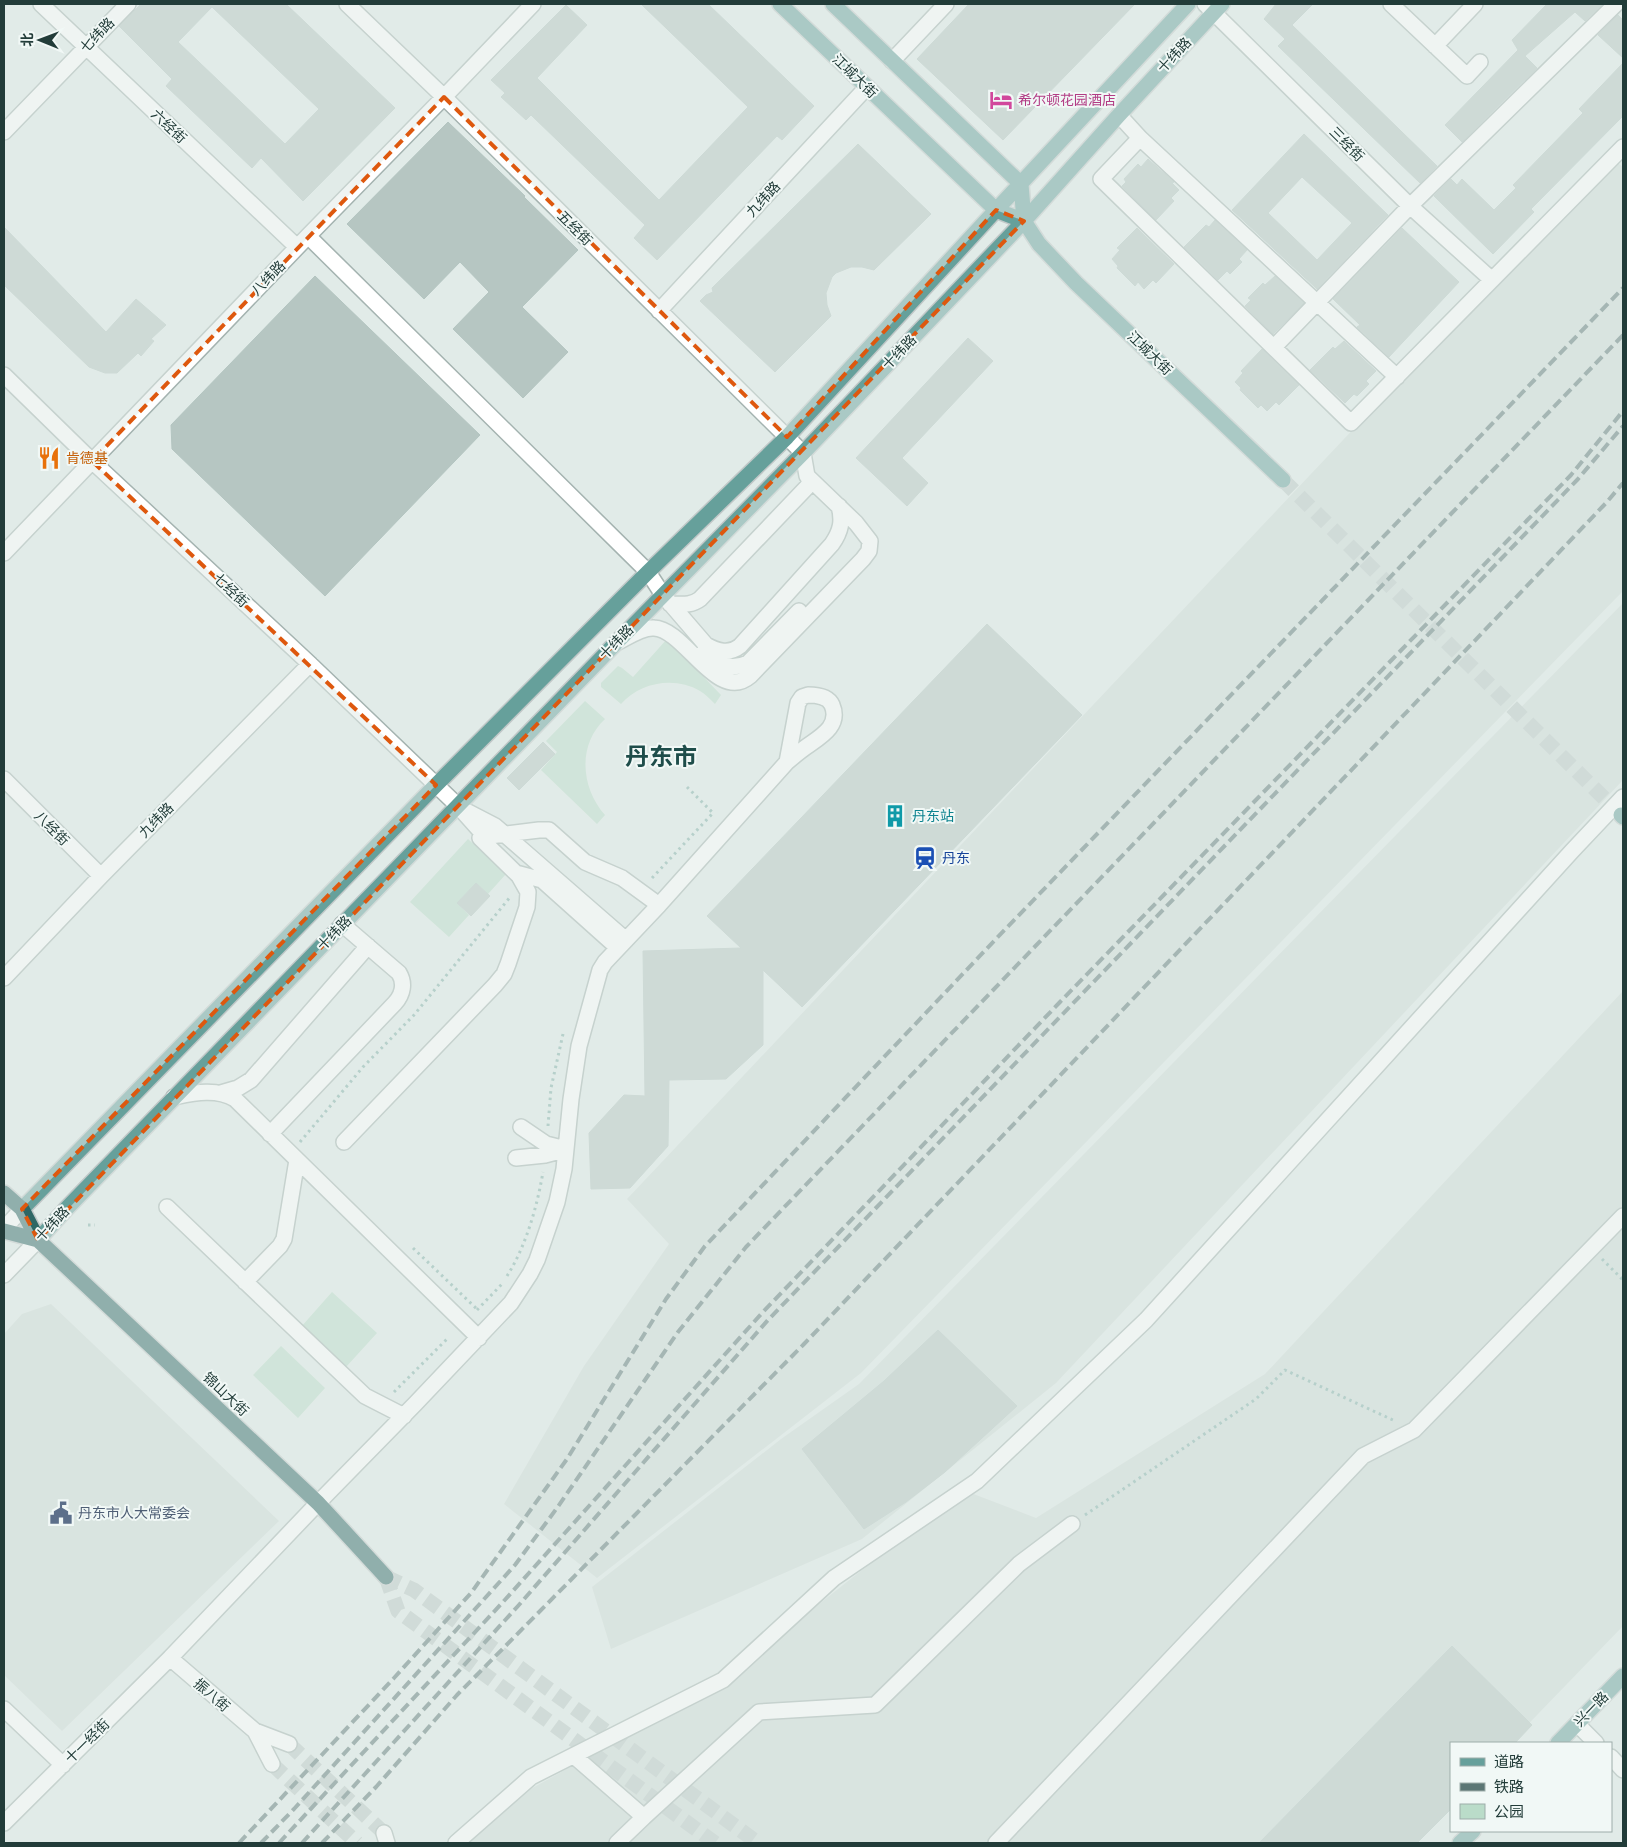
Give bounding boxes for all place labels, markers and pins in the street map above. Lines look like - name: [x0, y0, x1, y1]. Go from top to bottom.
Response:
- hotel icon: 希尔顿花园酒店: [988, 87, 1014, 113]
- place label: 希尔顿花园酒店: [1018, 92, 1116, 108]
- restaurant icon: 肯德基: [36, 445, 62, 471]
- place label: 肯德基: [66, 450, 108, 466]
- building icon: 丹东站: [882, 803, 908, 829]
- place label: 丹东站: [912, 808, 954, 824]
- station icon: 丹东: [912, 845, 938, 871]
- place label: 丹东: [942, 850, 970, 866]
- public building icon: 丹东市人大常委会: [48, 1500, 74, 1526]
- place label: 丹东市人大常委会: [78, 1505, 190, 1521]

